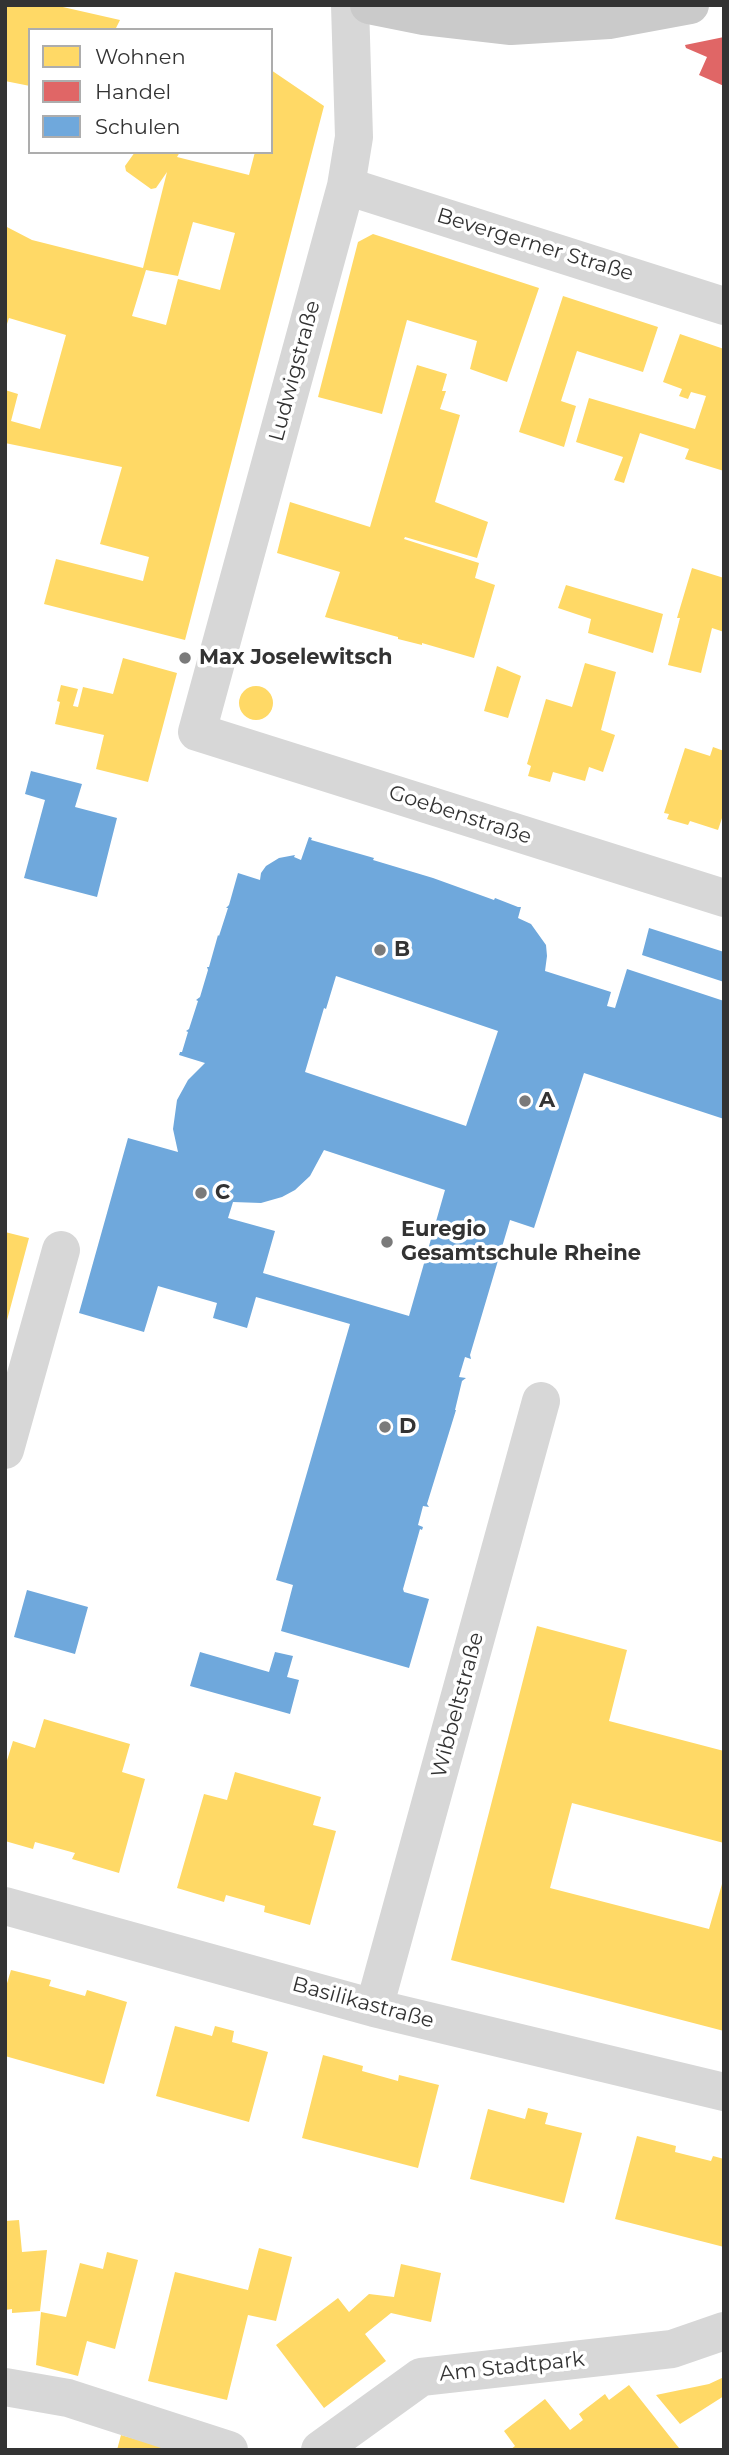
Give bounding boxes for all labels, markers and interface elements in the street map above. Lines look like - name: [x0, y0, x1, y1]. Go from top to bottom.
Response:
- legend: [28, 28, 273, 154]
- text: Wohnen: [95, 44, 186, 69]
- text: Handel: [95, 79, 171, 104]
- text: Schulen: [95, 114, 180, 139]
- street label: Bevergerner Straße: [434, 203, 636, 287]
- street label: Ludwigstraße: [264, 298, 326, 444]
- place label: Max Joselewitsch: [199, 645, 392, 671]
- marker: Max Joselewitsch: [177, 650, 193, 666]
- street label: Goebenstraße: [385, 780, 535, 850]
- place label: B: [394, 937, 410, 963]
- marker: B: [372, 942, 388, 958]
- place label: A: [539, 1088, 555, 1114]
- marker: A: [517, 1093, 533, 1109]
- place label: C: [215, 1180, 230, 1206]
- marker: C: [193, 1185, 209, 1201]
- place label: Euregio Gesamtschule Rheine: [401, 1217, 641, 1267]
- marker: Euregio Gesamtschule Rheine: [379, 1234, 395, 1250]
- place label: D: [399, 1414, 416, 1440]
- marker: D: [377, 1419, 393, 1435]
- street label: Wibbeltstraße: [427, 1630, 489, 1780]
- street label: Basilikastraße: [289, 1972, 437, 2034]
- street label: Am Stadtpark: [438, 2347, 586, 2387]

